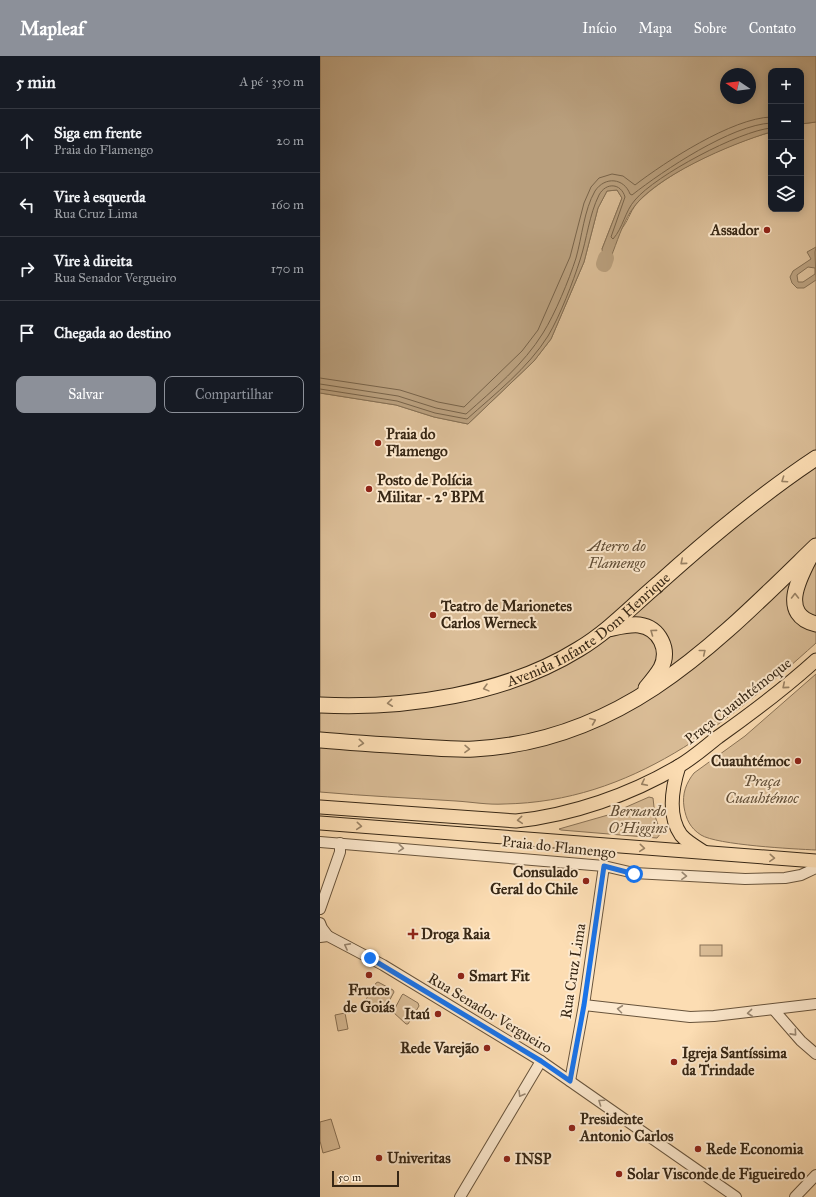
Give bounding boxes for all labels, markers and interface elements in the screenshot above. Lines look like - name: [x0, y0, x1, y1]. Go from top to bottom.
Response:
- text: Mapleaf: [20, 17, 84, 40]
- text: Início: [582, 20, 617, 37]
- text: Mapa: [639, 20, 672, 37]
- text: Sobre: [694, 20, 727, 37]
- text: Contato: [749, 20, 796, 37]
- north arrow: [720, 68, 756, 104]
- map controls: [768, 68, 804, 212]
- button: +: [768, 68, 804, 104]
- text: 5 min: [16, 72, 56, 93]
- text: A pé · 350 m: [240, 74, 304, 90]
- button: −: [768, 104, 804, 140]
- text: Siga em frente: [54, 124, 142, 142]
- icon: ahead: [16, 130, 38, 152]
- text: 20 m: [276, 133, 304, 149]
- button: locate: [768, 140, 804, 176]
- text: Praia do Flamengo: [54, 142, 153, 158]
- button: layers: [768, 176, 804, 212]
- text: Vire à esquerda: [54, 188, 146, 206]
- icon: left: [16, 194, 38, 216]
- text: 160 m: [271, 197, 304, 213]
- text: Rua Cruz Lima: [54, 206, 137, 222]
- place label: Assador: [710, 221, 759, 239]
- marker: Assador: [762, 225, 772, 235]
- text: Vire à direita: [54, 252, 132, 270]
- icon: right: [16, 258, 38, 280]
- text: 170 m: [271, 261, 304, 277]
- text: Rua Senador Vergueiro: [54, 270, 176, 286]
- icon: arrive: [16, 322, 38, 344]
- text: Chegada ao destino: [54, 324, 171, 342]
- button: Salvar: [16, 376, 156, 413]
- button: Compartilhar: [164, 376, 304, 413]
- place label: Praia do Flamengo: [386, 425, 448, 461]
- marker: Praia do Flamengo: [373, 438, 383, 448]
- place label: Posto de Polícia Militar - 2º BPM: [377, 471, 485, 506]
- one-way arrow: [781, 475, 788, 482]
- marker: Posto de Polícia Militar - 2º BPM: [364, 484, 374, 494]
- park label: Aterro do Flamengo: [586, 537, 646, 572]
- one-way arrow: [681, 558, 688, 565]
- street label: Avenida Infante Dom Henrique: [503, 569, 674, 691]
- one-way arrow: [791, 593, 799, 599]
- place label: Teatro de Marionetes Carlos Werneck: [440, 597, 572, 632]
- marker: Teatro de Marionetes Carlos Werneck: [428, 610, 438, 620]
- one-way arrow: [650, 630, 657, 637]
- one-way arrow: [698, 649, 705, 656]
- street label: Praça Cuauhtémoque: [681, 654, 796, 749]
- one-way arrow: [783, 682, 790, 689]
- one-way arrow: [483, 683, 490, 692]
- one-way arrow: [386, 698, 393, 707]
- one-way arrow: [590, 718, 597, 726]
- one-way arrow: [358, 739, 364, 748]
- one-way arrow: [464, 745, 470, 753]
- place label: Cuauhtémoc: [711, 752, 791, 770]
- marker: Cuauhtémoc: [793, 756, 803, 766]
- park label: Praça Cuauhtémoc: [725, 772, 799, 807]
- one-way arrow: [641, 778, 648, 786]
- park label: Bernardo O'Higgins: [608, 802, 668, 837]
- one-way arrow: [517, 816, 523, 825]
- one-way arrow: [356, 822, 362, 831]
- street label: Praia do Flamengo: [501, 832, 617, 862]
- one-way arrow: [398, 844, 404, 853]
- one-way arrow: [639, 844, 645, 853]
- one-way arrow: [769, 853, 775, 862]
- place label: Consulado Geral do Chile: [490, 863, 579, 898]
- route start: [625, 865, 643, 883]
- one-way arrow: [681, 872, 687, 880]
- marker: Consulado Geral do Chile: [581, 876, 591, 886]
- street label: Rua Cruz Lima: [557, 921, 590, 1020]
- place label: Droga Raia: [421, 925, 491, 944]
- marker: Droga Raia: [408, 929, 418, 939]
- one-way arrow: [344, 944, 351, 951]
- route end: [361, 949, 379, 967]
- place label: Smart Fit: [469, 967, 531, 985]
- street label: Rua Senador Vergueiro: [425, 969, 555, 1057]
- marker: Frutos de Goiás: [364, 970, 374, 980]
- marker: Smart Fit: [456, 971, 466, 981]
- place label: Frutos de Goiás: [343, 981, 395, 1016]
- place label: Itaú: [404, 1005, 430, 1023]
- one-way arrow: [617, 1005, 623, 1014]
- one-way arrow: [746, 1008, 753, 1017]
- marker: Itaú: [433, 1009, 443, 1019]
- one-way arrow: [790, 1028, 797, 1036]
- place label: Rede Varejão: [400, 1039, 479, 1058]
- marker: Rede Varejão: [482, 1043, 492, 1053]
- place label: Igreja Santíssima da Trindade: [682, 1044, 787, 1079]
- marker: Igreja Santíssima da Trindade: [669, 1057, 679, 1067]
- one-way arrow: [518, 1090, 525, 1097]
- one-way arrow: [598, 1100, 605, 1107]
- place label: Presidente Antonio Carlos: [579, 1110, 674, 1145]
- marker: Presidente Antonio Carlos: [567, 1123, 577, 1133]
- place label: Rede Economia: [706, 1140, 804, 1158]
- marker: Rede Economia: [693, 1144, 703, 1154]
- place label: Univeritas: [387, 1149, 451, 1167]
- place label: INSP: [515, 1150, 552, 1168]
- marker: Univeritas: [374, 1153, 384, 1163]
- marker: INSP: [502, 1154, 512, 1164]
- place label: Solar Visconde de Figueiredo: [627, 1165, 805, 1184]
- scale bar: [332, 1169, 399, 1188]
- marker: Solar Visconde de Figueiredo: [614, 1169, 624, 1179]
- text: 50 m: [338, 1171, 361, 1184]

